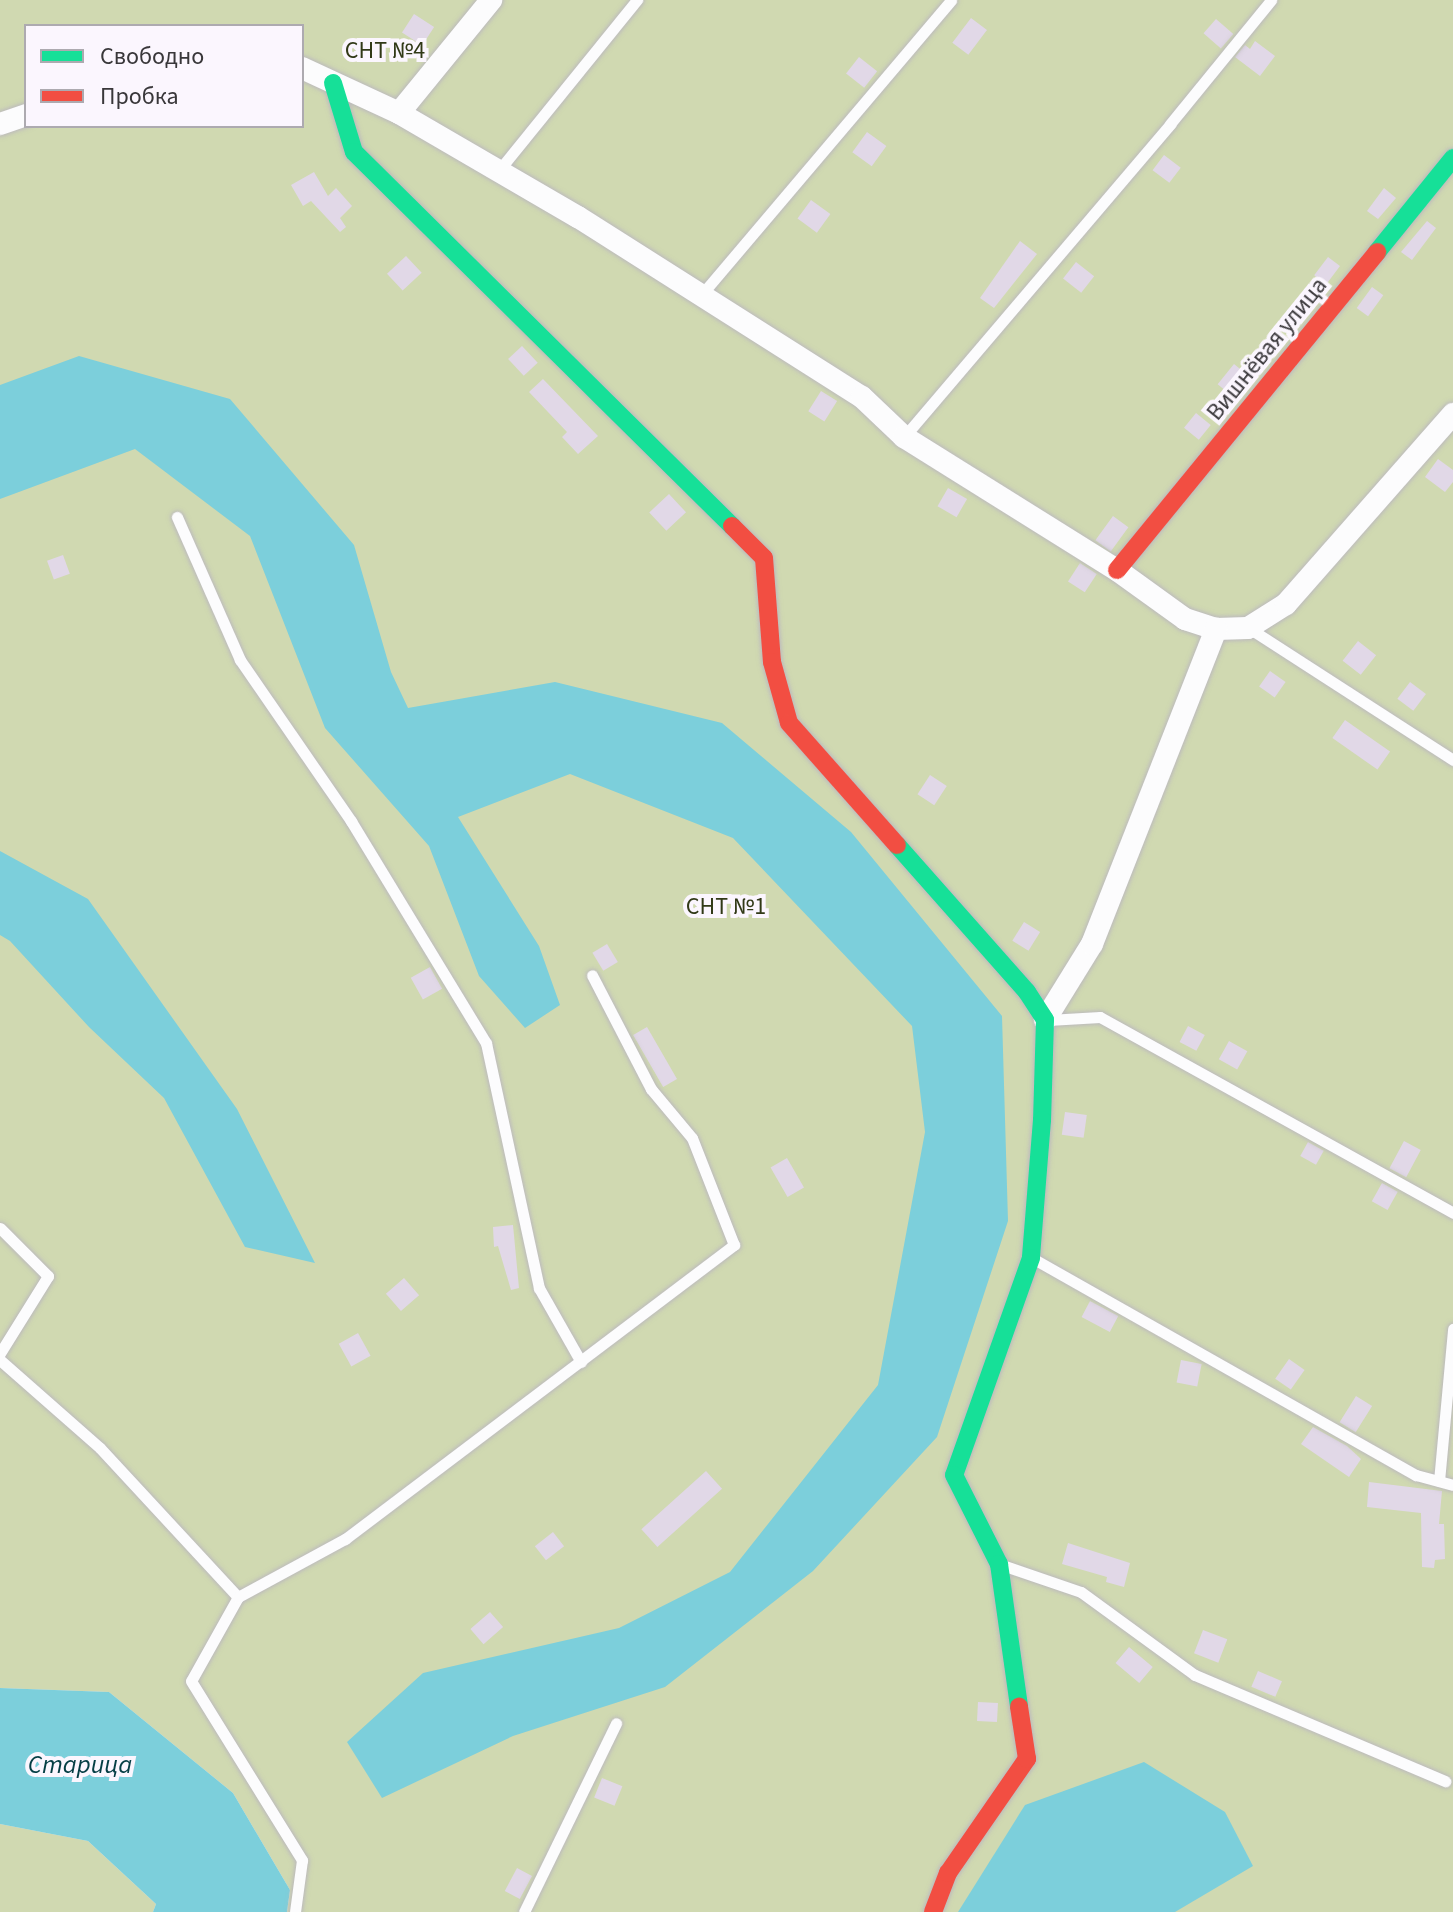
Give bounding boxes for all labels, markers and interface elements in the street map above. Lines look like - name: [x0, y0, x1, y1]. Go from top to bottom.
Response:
- legend: [24, 24, 304, 128]
- park label: СНТ №4: [345, 37, 425, 65]
- text: Свободно: [100, 39, 204, 74]
- text: Пробка: [100, 79, 179, 114]
- street label: Вишнёвая улица: [1201, 272, 1333, 426]
- park label: СНТ №1: [686, 893, 766, 921]
- water label: Старица: [28, 1749, 132, 1781]

